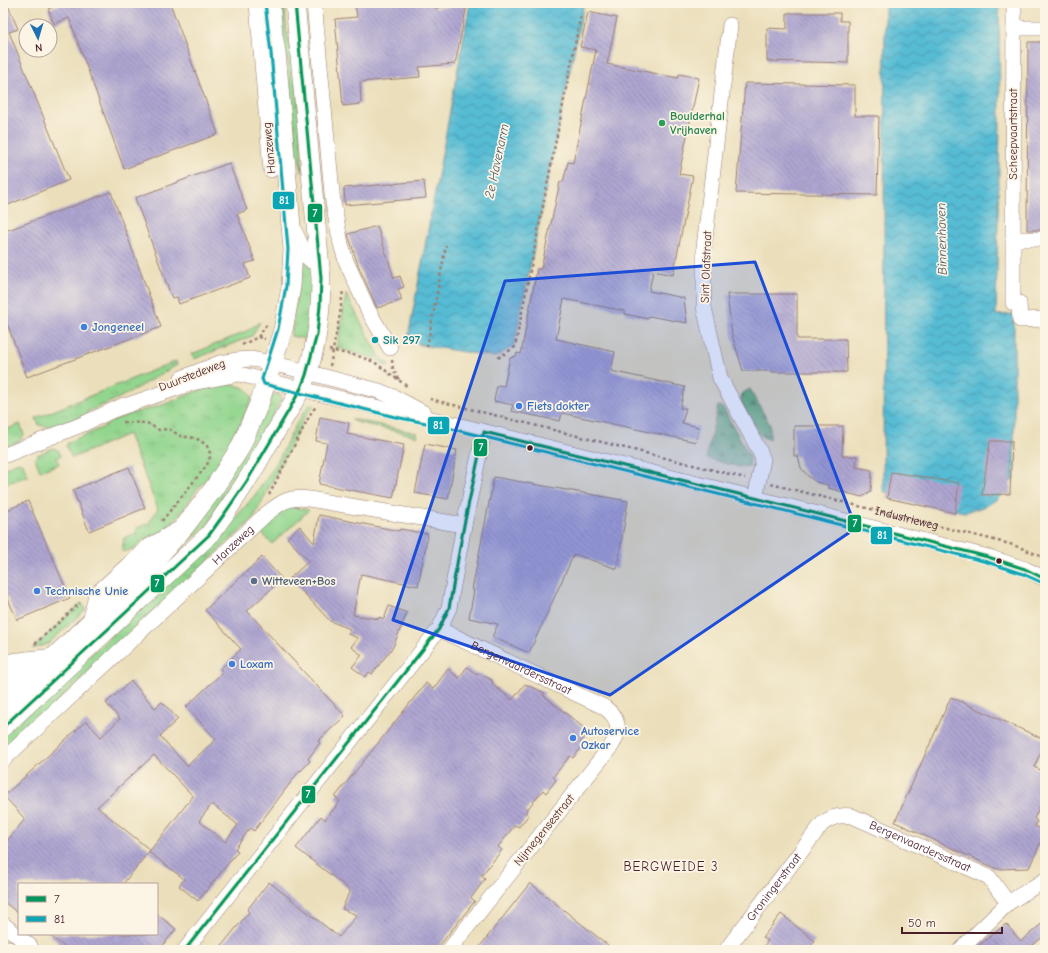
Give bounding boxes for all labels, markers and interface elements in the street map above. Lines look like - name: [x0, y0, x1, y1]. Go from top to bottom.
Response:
- north arrow: [18, 18, 58, 58]
- text: N: [35, 41, 43, 54]
- street label: Scheepvaartstraat: [1006, 88, 1020, 180]
- place label: Boulderhal Vrijhaven: [670, 109, 725, 137]
- marker: Boulderhal Vrijhaven: [657, 118, 667, 128]
- street label: Hanzeweg: [260, 122, 278, 174]
- water label: 2e Havenarm: [481, 122, 512, 200]
- line badge: 81: [272, 191, 295, 210]
- text: 81: [279, 194, 289, 207]
- line badge: 7: [307, 203, 323, 223]
- water label: Binnenhaven: [933, 203, 950, 275]
- text: 7: [313, 207, 318, 220]
- street label: Sint Olafstraat: [698, 230, 714, 303]
- place label: Jongeneel: [92, 320, 144, 334]
- marker: Jongeneel: [79, 322, 89, 332]
- place label: Sik 297: [383, 333, 421, 347]
- marker: Sik 297: [370, 335, 380, 345]
- street label: Duurstedeweg: [157, 356, 227, 394]
- place label: Fiets dokter: [527, 399, 589, 413]
- marker: Fiets dokter: [514, 401, 524, 411]
- line badge: 81: [427, 416, 450, 435]
- text: 81: [433, 419, 443, 432]
- line badge: 7: [473, 438, 488, 457]
- text: 7: [479, 441, 484, 454]
- unlabelled marker: [525, 443, 535, 453]
- street label: Industrieweg: [873, 503, 940, 533]
- line badge: 7: [847, 514, 862, 533]
- text: 7: [853, 517, 858, 530]
- street label: Hanzeweg: [209, 522, 257, 568]
- line badge: 81: [870, 526, 893, 545]
- text: 81: [877, 529, 887, 542]
- unlabelled marker: [994, 556, 1004, 566]
- line badge: 7: [150, 574, 165, 593]
- place label: Witteveen+Bos: [262, 574, 336, 588]
- marker: Witteveen+Bos: [249, 576, 259, 586]
- text: 7: [155, 577, 160, 590]
- place label: Technische Unie: [45, 584, 128, 598]
- marker: Technische Unie: [32, 586, 42, 596]
- street label: Bergenvaardersstraat: [469, 638, 574, 698]
- place label: Loxam: [240, 657, 273, 671]
- marker: Loxam: [227, 659, 237, 669]
- place label: Autoservice Ozkar: [581, 724, 639, 752]
- marker: Autoservice Ozkar: [568, 733, 578, 743]
- line badge: 7: [301, 785, 316, 804]
- text: 7: [306, 788, 311, 801]
- street label: Nijmegensestraat: [511, 791, 578, 869]
- street label: Bergenvaardersstraat: [867, 818, 973, 875]
- street label: Groningerstraat: [744, 850, 804, 924]
- district label: BERGWEIDE 3: [623, 859, 719, 874]
- legend: [18, 883, 158, 935]
- text: 7: [54, 892, 60, 906]
- scale bar: [902, 909, 1002, 935]
- text: 81: [54, 912, 65, 926]
- text: 50 m: [908, 916, 936, 930]

